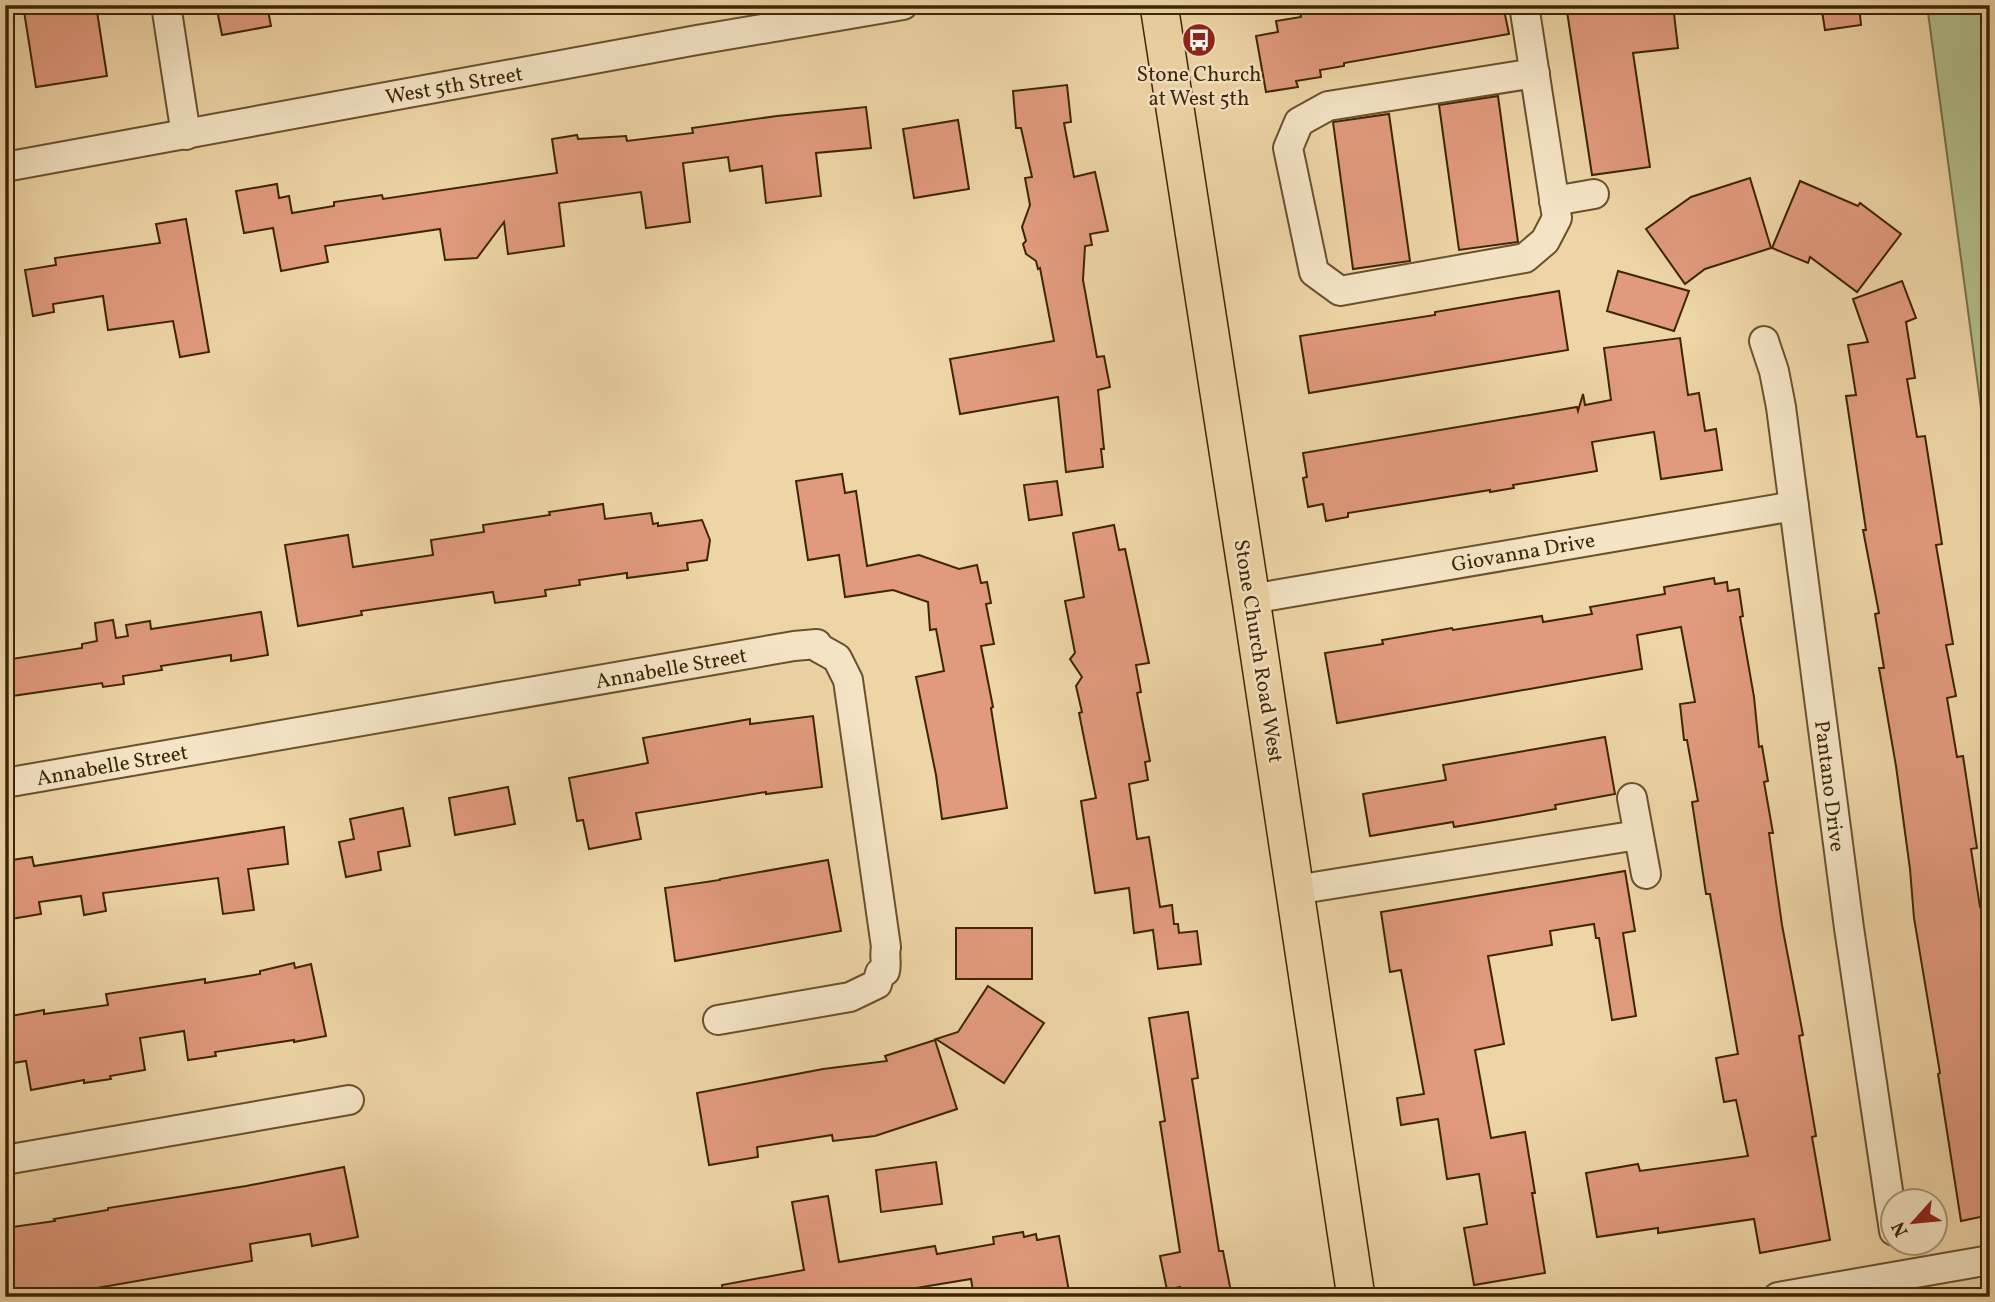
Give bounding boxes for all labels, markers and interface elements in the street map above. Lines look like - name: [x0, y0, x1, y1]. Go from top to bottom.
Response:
- bus stop icon: Stone Church at West 5th: [1180, 21, 1218, 59]
- street label: West 5th Street: [383, 60, 525, 113]
- place label: Stone Church at West 5th: [1137, 61, 1261, 114]
- street label: Giovanna Drive: [1449, 527, 1597, 580]
- street label: Stone Church Road West: [1226, 537, 1289, 765]
- street label: Annabelle Street: [593, 642, 749, 697]
- street label: Pantano Drive: [1806, 719, 1851, 854]
- street label: Annabelle Street: [34, 739, 190, 794]
- north arrow: [1880, 1186, 1950, 1256]
- text: N: [1886, 1217, 1915, 1241]

